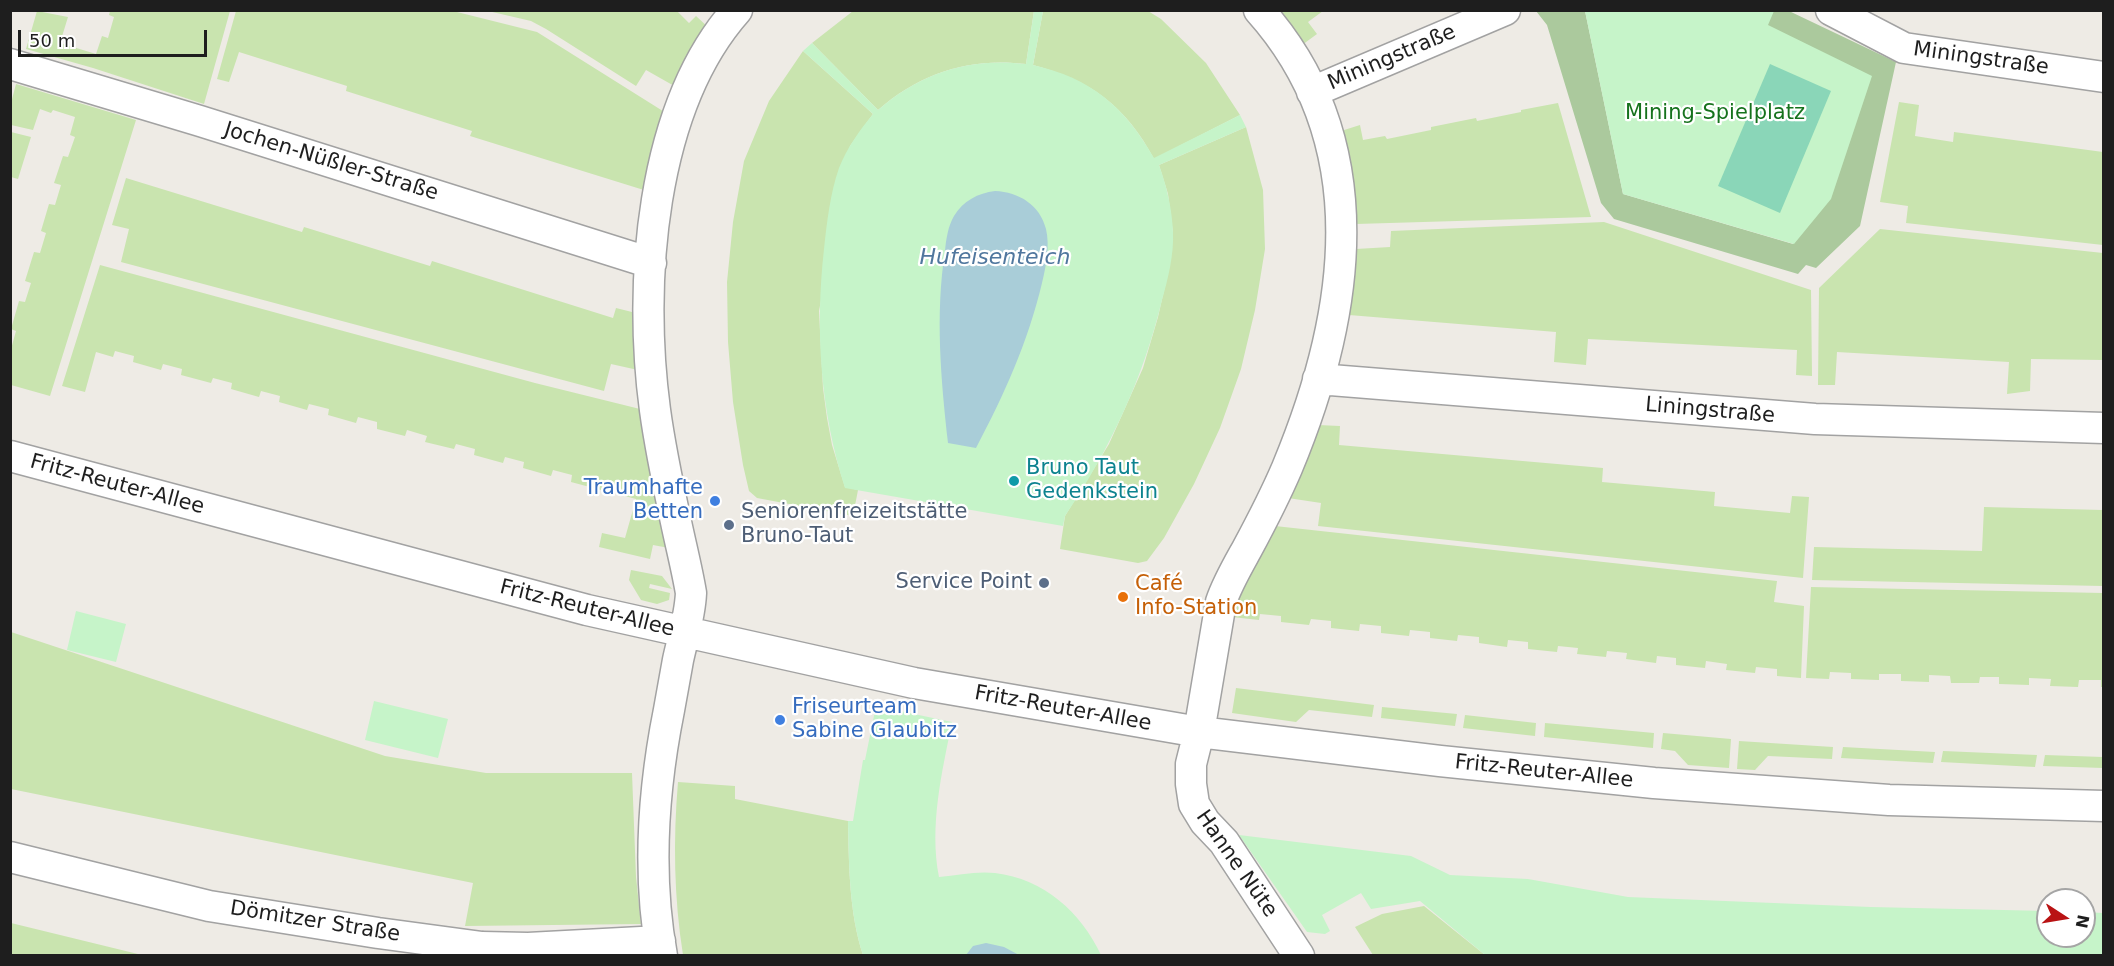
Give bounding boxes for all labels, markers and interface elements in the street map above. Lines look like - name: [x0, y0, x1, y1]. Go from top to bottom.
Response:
- scale bar: [21, 18, 210, 56]
- street label: Miningstraße: [1324, 20, 1460, 96]
- text: 50 m: [29, 30, 75, 51]
- street label: Miningstraße: [1912, 37, 2050, 81]
- park label: Mining-Spielplatz: [1625, 101, 1805, 127]
- street label: Jochen-Nüßler-Straße: [221, 117, 441, 207]
- water label: Hufeisenteich: [919, 245, 1071, 271]
- street label: Liningstraße: [1644, 393, 1776, 429]
- street label: Fritz-Reuter-Allee: [27, 450, 207, 520]
- place label: Bruno Taut Gedenkstein: [1026, 456, 1158, 506]
- marker: Bruno Taut Gedenkstein: [1007, 474, 1021, 488]
- place label: Traumhafte Betten: [584, 476, 703, 526]
- marker: Traumhafte Betten: [708, 494, 722, 508]
- place label: Seniorenfreizeitstätte Bruno-Taut: [741, 500, 967, 550]
- marker: Seniorenfreizeitstätte Bruno-Taut: [722, 518, 736, 532]
- place label: Service Point: [896, 570, 1032, 596]
- place label: Café Info-Station: [1135, 572, 1257, 622]
- street label: Fritz-Reuter-Allee: [497, 575, 677, 643]
- marker: Service Point: [1037, 576, 1051, 590]
- marker: Café Info-Station: [1116, 590, 1130, 604]
- street label: Fritz-Reuter-Allee: [973, 681, 1153, 737]
- place label: Friseurteam Sabine Glaubitz: [792, 695, 957, 745]
- marker: Friseurteam Sabine Glaubitz: [773, 713, 787, 727]
- street label: Fritz-Reuter-Allee: [1454, 750, 1634, 794]
- street label: Hanne Nüte: [1190, 806, 1282, 922]
- north arrow: [2036, 888, 2096, 948]
- street label: Dömitzer Straße: [228, 896, 402, 948]
- text: N: [2071, 913, 2093, 930]

